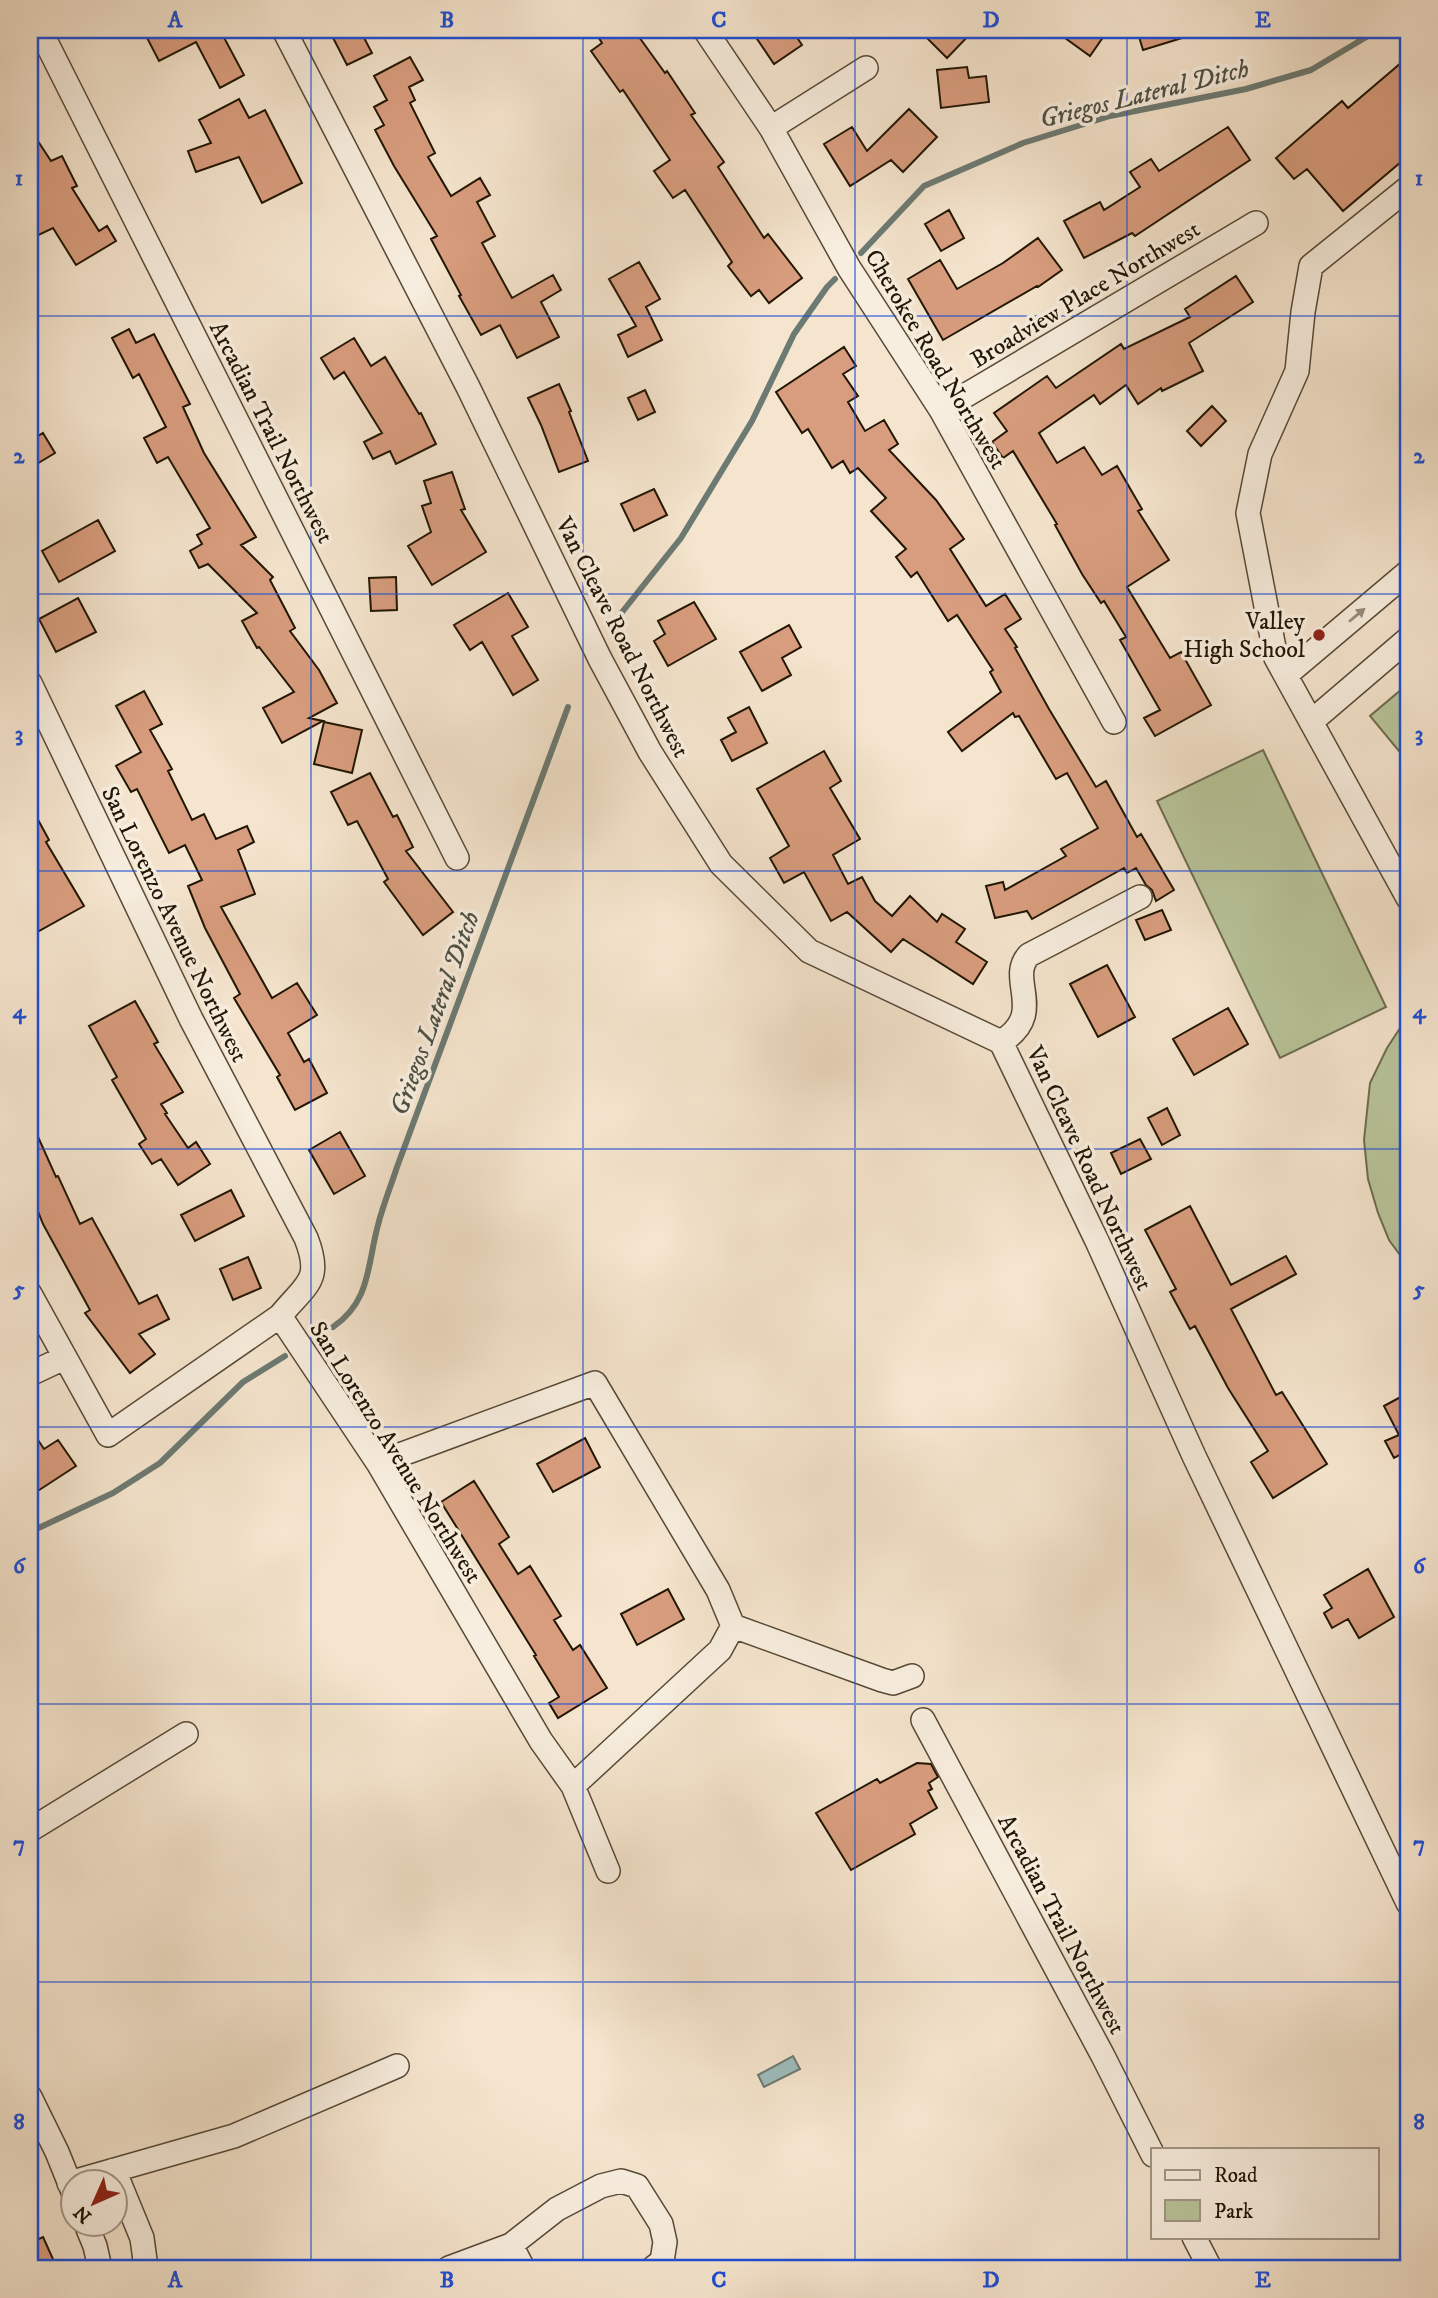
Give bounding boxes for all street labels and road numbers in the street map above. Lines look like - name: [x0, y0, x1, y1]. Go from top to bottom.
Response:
- street label: Broadview Place Northwest: [965, 214, 1206, 375]
- street label: Cherokee Road Northwest: [858, 244, 1013, 475]
- street label: Arcadian Trail Northwest: [202, 317, 340, 549]
- street label: Van Cleave Road Northwest: [548, 511, 696, 763]
- street label: San Lorenzo Avenue Northwest: [94, 782, 254, 1068]
- street label: Van Cleave Road Northwest: [1019, 1041, 1159, 1296]
- street label: San Lorenzo Avenue Northwest: [302, 1316, 488, 1589]
- street label: Arcadian Trail Northwest: [990, 1809, 1132, 2040]

